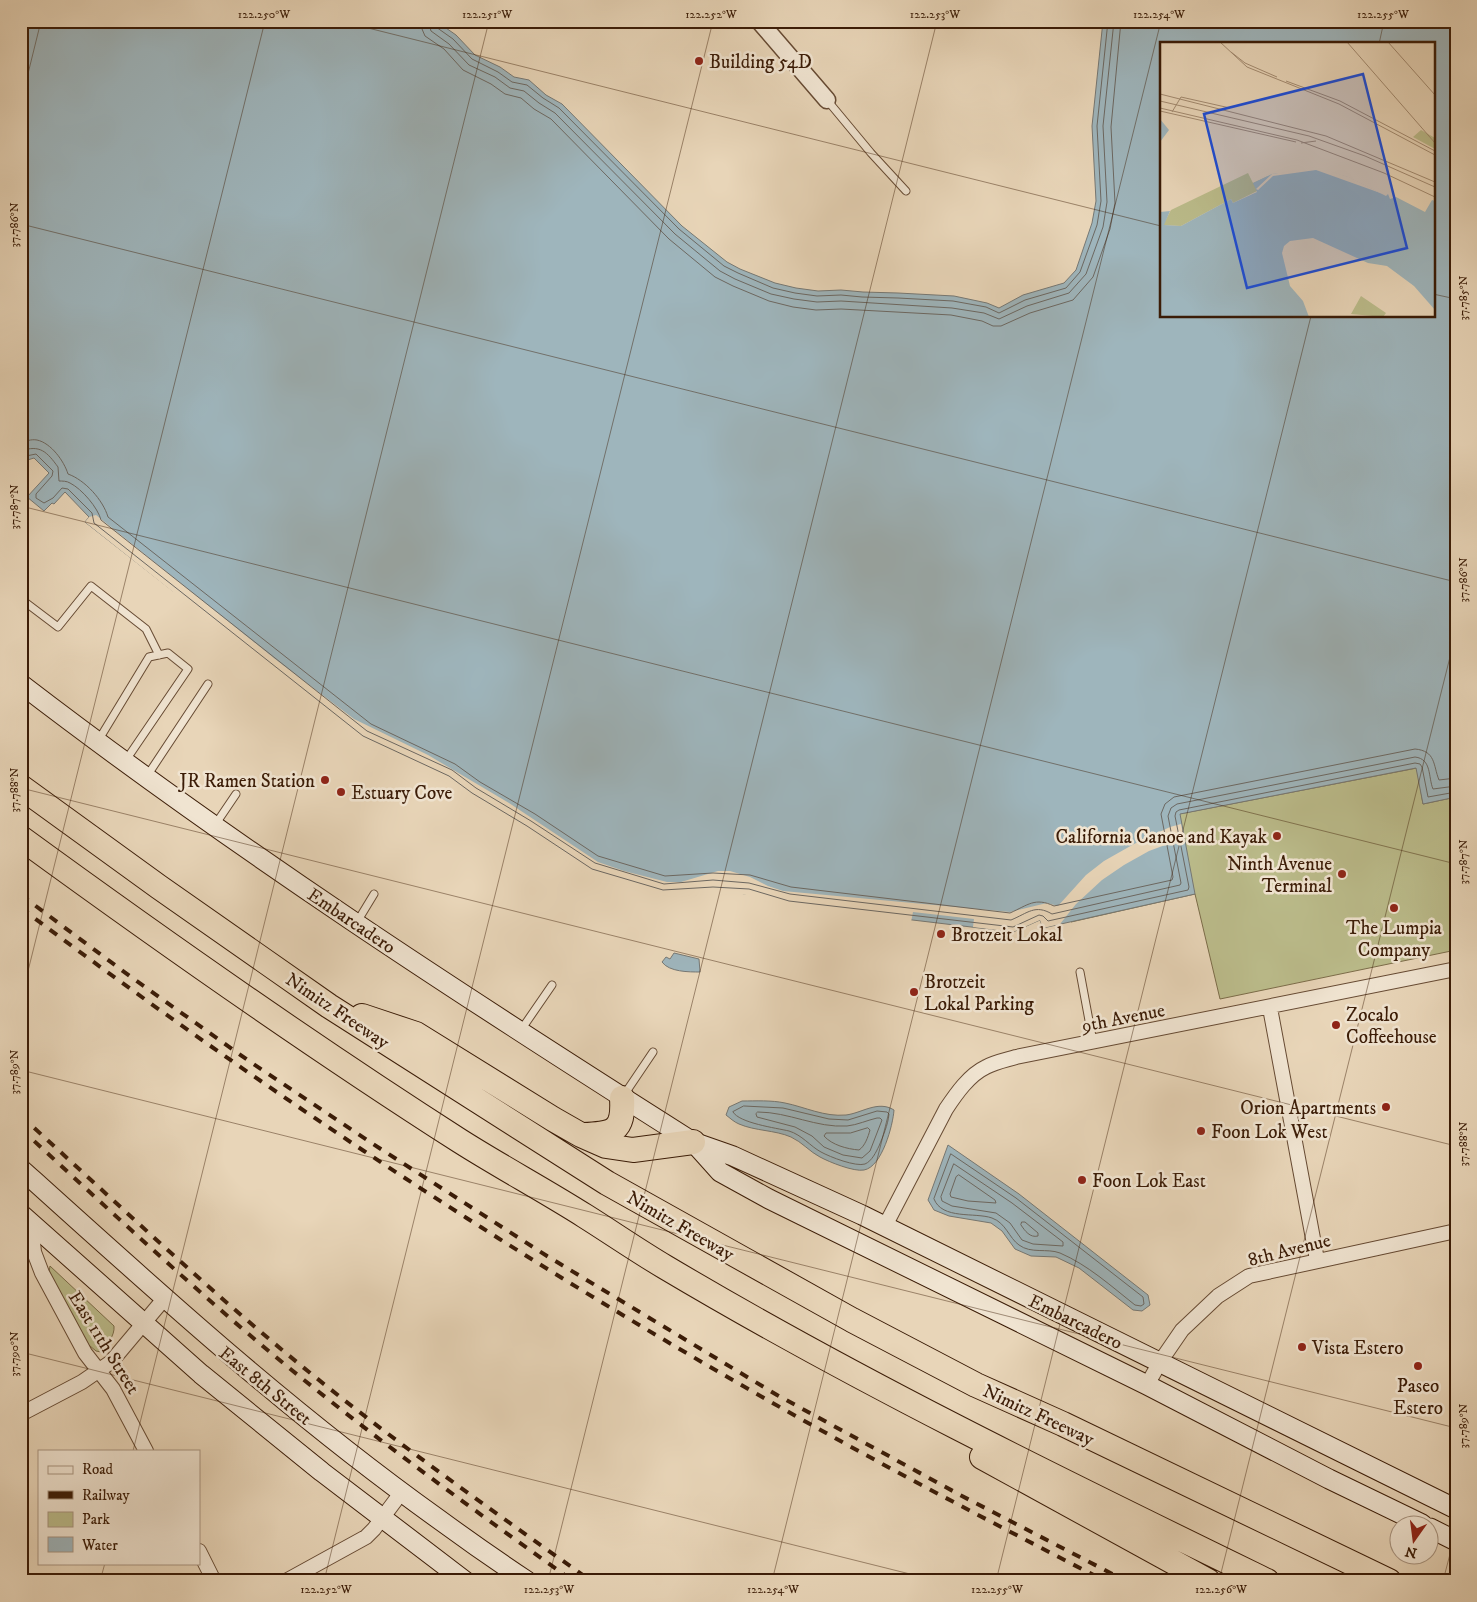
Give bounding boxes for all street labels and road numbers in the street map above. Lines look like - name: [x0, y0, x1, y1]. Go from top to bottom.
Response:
- street label: Embarcadero: [303, 883, 400, 959]
- street label: Nimitz Freeway: [281, 968, 394, 1055]
- street label: 9th Avenue: [1079, 999, 1167, 1038]
- street label: Nimitz Freeway: [622, 1186, 739, 1267]
- street label: 8th Avenue: [1246, 1229, 1333, 1272]
- street label: East 11th Street: [63, 1287, 144, 1399]
- street label: Embarcadero: [1025, 1290, 1126, 1355]
- street label: East 8th Street: [214, 1342, 316, 1431]
- street label: Nimitz Freeway: [979, 1380, 1099, 1452]

